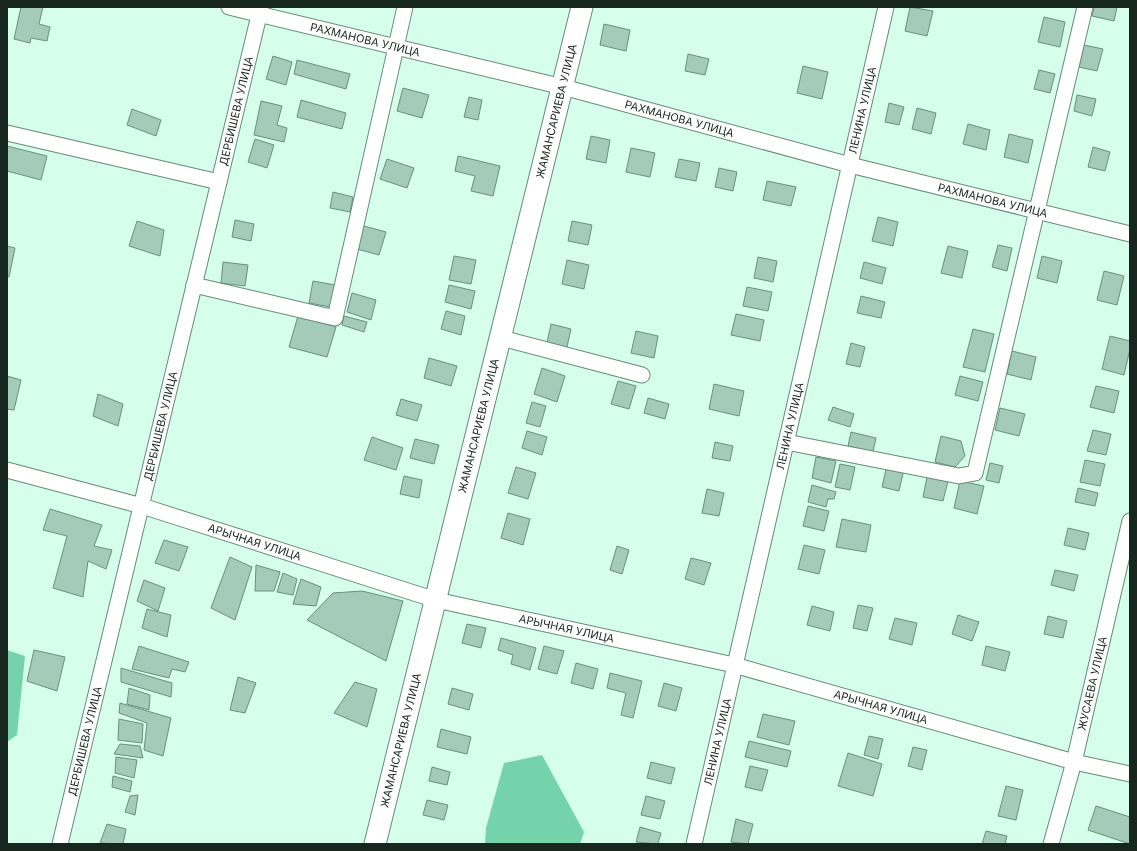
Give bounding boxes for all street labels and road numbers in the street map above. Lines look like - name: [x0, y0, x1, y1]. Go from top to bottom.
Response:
- street label: РАХМАНОВА УЛИЦА: [309, 20, 422, 60]
- street label: ЖАМАНСАРИЕВА УЛИЦА: [533, 42, 580, 180]
- street label: ДЕРБИШЕВА УЛИЦА: [216, 54, 256, 167]
- street label: ЛЕНИНА УЛИЦА: [846, 65, 879, 155]
- street label: РАХМАНОВА УЛИЦА: [623, 97, 736, 140]
- street label: РАХМАНОВА УЛИЦА: [937, 180, 1049, 221]
- street label: ЖАМАНСАРИЕВА УЛИЦА: [455, 356, 502, 494]
- street label: ДЕРБИШЕВА УЛИЦА: [141, 369, 180, 482]
- street label: ЛЕНИНА УЛИЦА: [773, 380, 807, 471]
- street label: АРЫЧНАЯ УЛИЦА: [206, 521, 303, 564]
- street label: АРЫЧНАЯ УЛИЦА: [518, 611, 616, 646]
- street label: ЖУСАЕВА УЛИЦА: [1075, 635, 1110, 732]
- street label: ЖАМАНСАРИЕВА УЛИЦА: [377, 671, 424, 809]
- street label: ДЕРБИШЕВА УЛИЦА: [65, 684, 105, 797]
- street label: АРЫЧНАЯ УЛИЦА: [832, 687, 930, 727]
- street label: ЛЕНИНА УЛИЦА: [701, 696, 734, 787]

